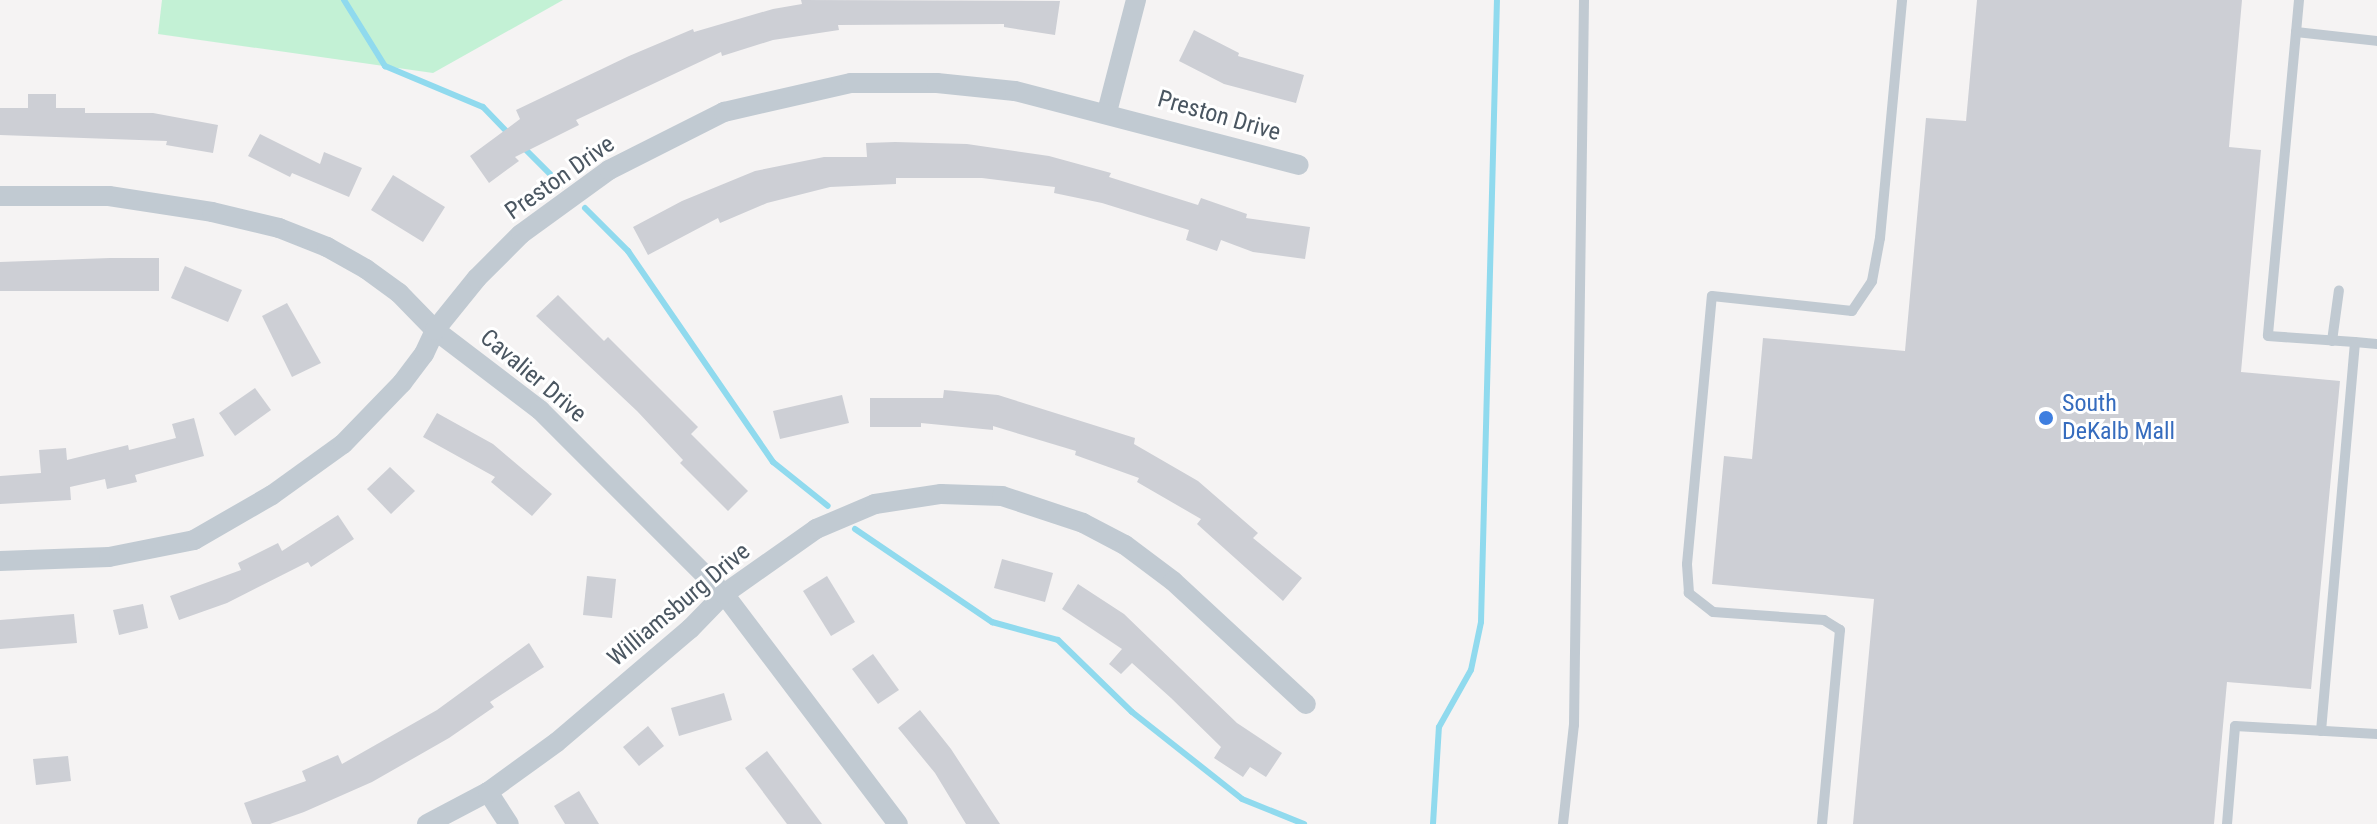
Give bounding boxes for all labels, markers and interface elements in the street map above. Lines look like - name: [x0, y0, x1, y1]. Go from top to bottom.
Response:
- street label: Preston Drive: [1154, 85, 1284, 147]
- street label: Preston Drive: [500, 130, 620, 226]
- street label: Cavalier Drive: [474, 323, 592, 429]
- place label: South DeKalb Mall: [2062, 390, 2175, 446]
- marker: South DeKalb Mall: [2037, 409, 2055, 427]
- street label: Williamsburg Drive: [602, 537, 756, 673]

